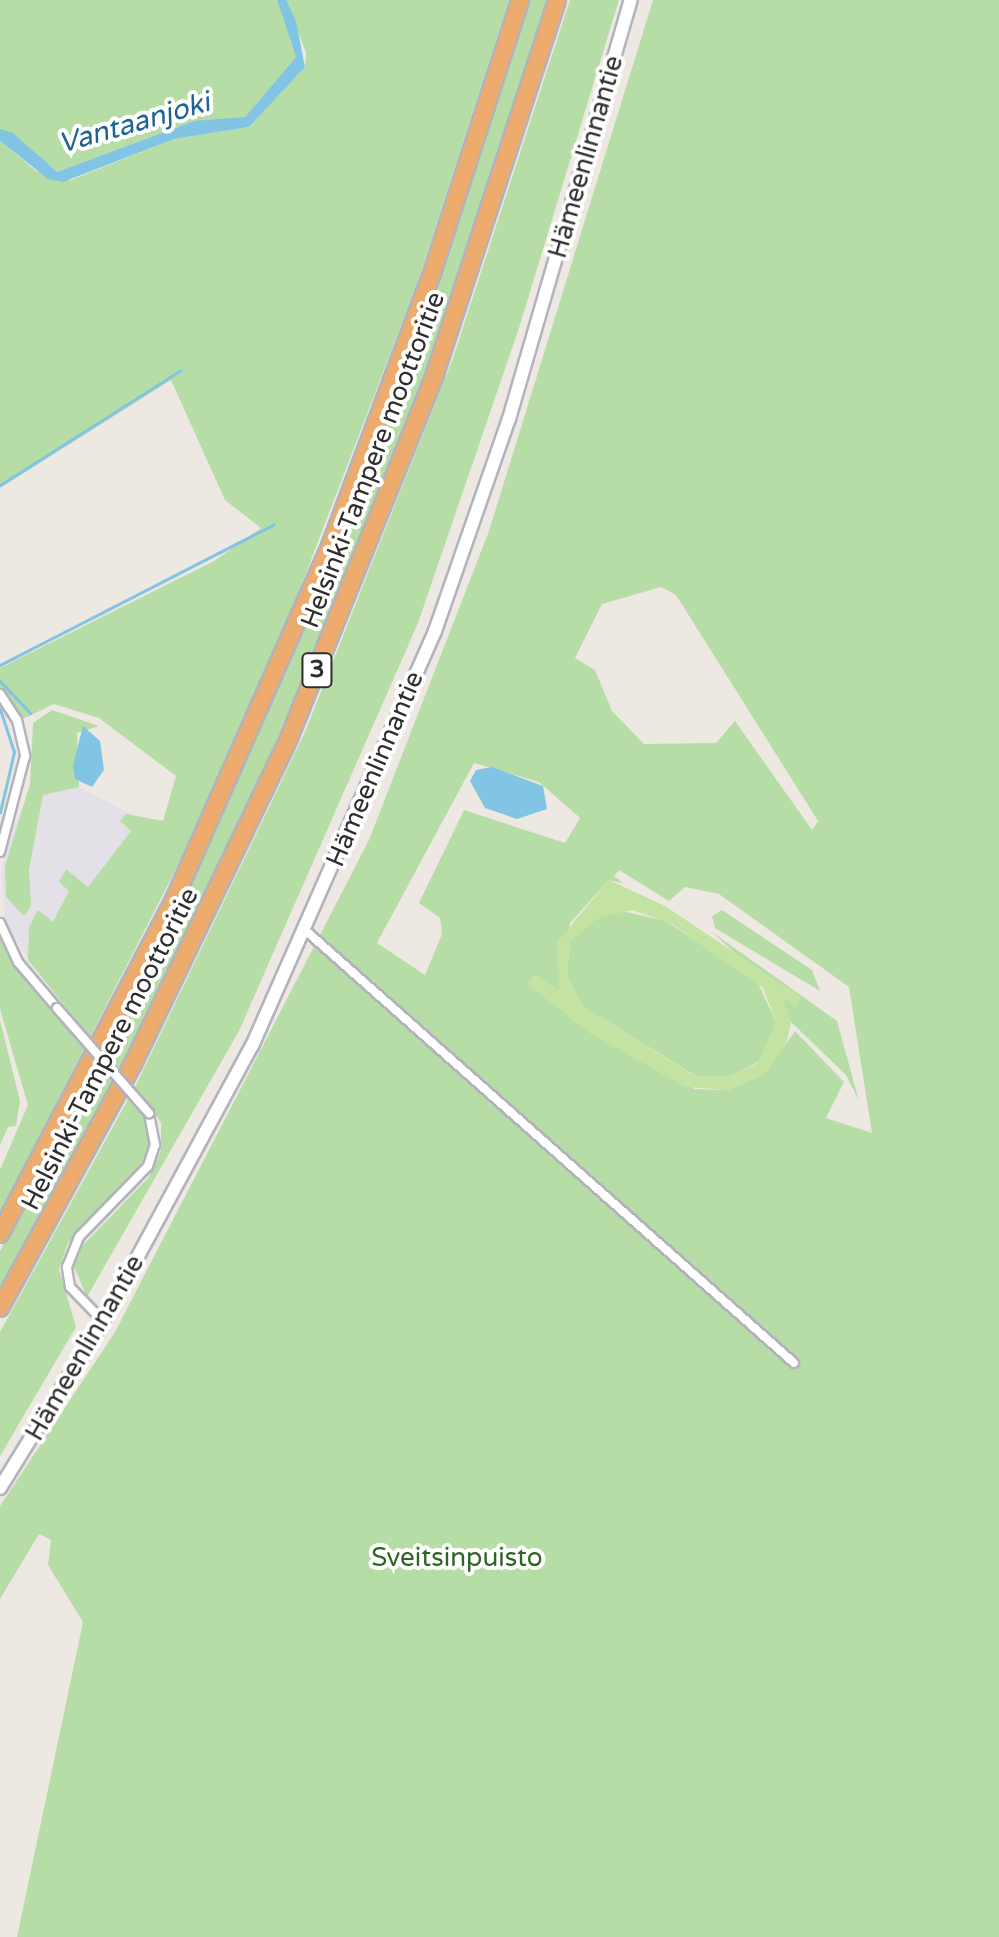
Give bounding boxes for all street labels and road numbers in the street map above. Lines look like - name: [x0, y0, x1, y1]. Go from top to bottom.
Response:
- street label: Hämeenlinnantie: [542, 52, 630, 262]
- street label: Helsinki-Tampere moottoritie: [294, 287, 452, 633]
- road number: 3: [301, 650, 333, 690]
- street label: Hämeenlinnantie: [320, 667, 430, 871]
- street label: Helsinki-Tampere moottoritie: [15, 883, 205, 1215]
- street label: Hämeenlinnantie: [19, 1250, 151, 1446]

